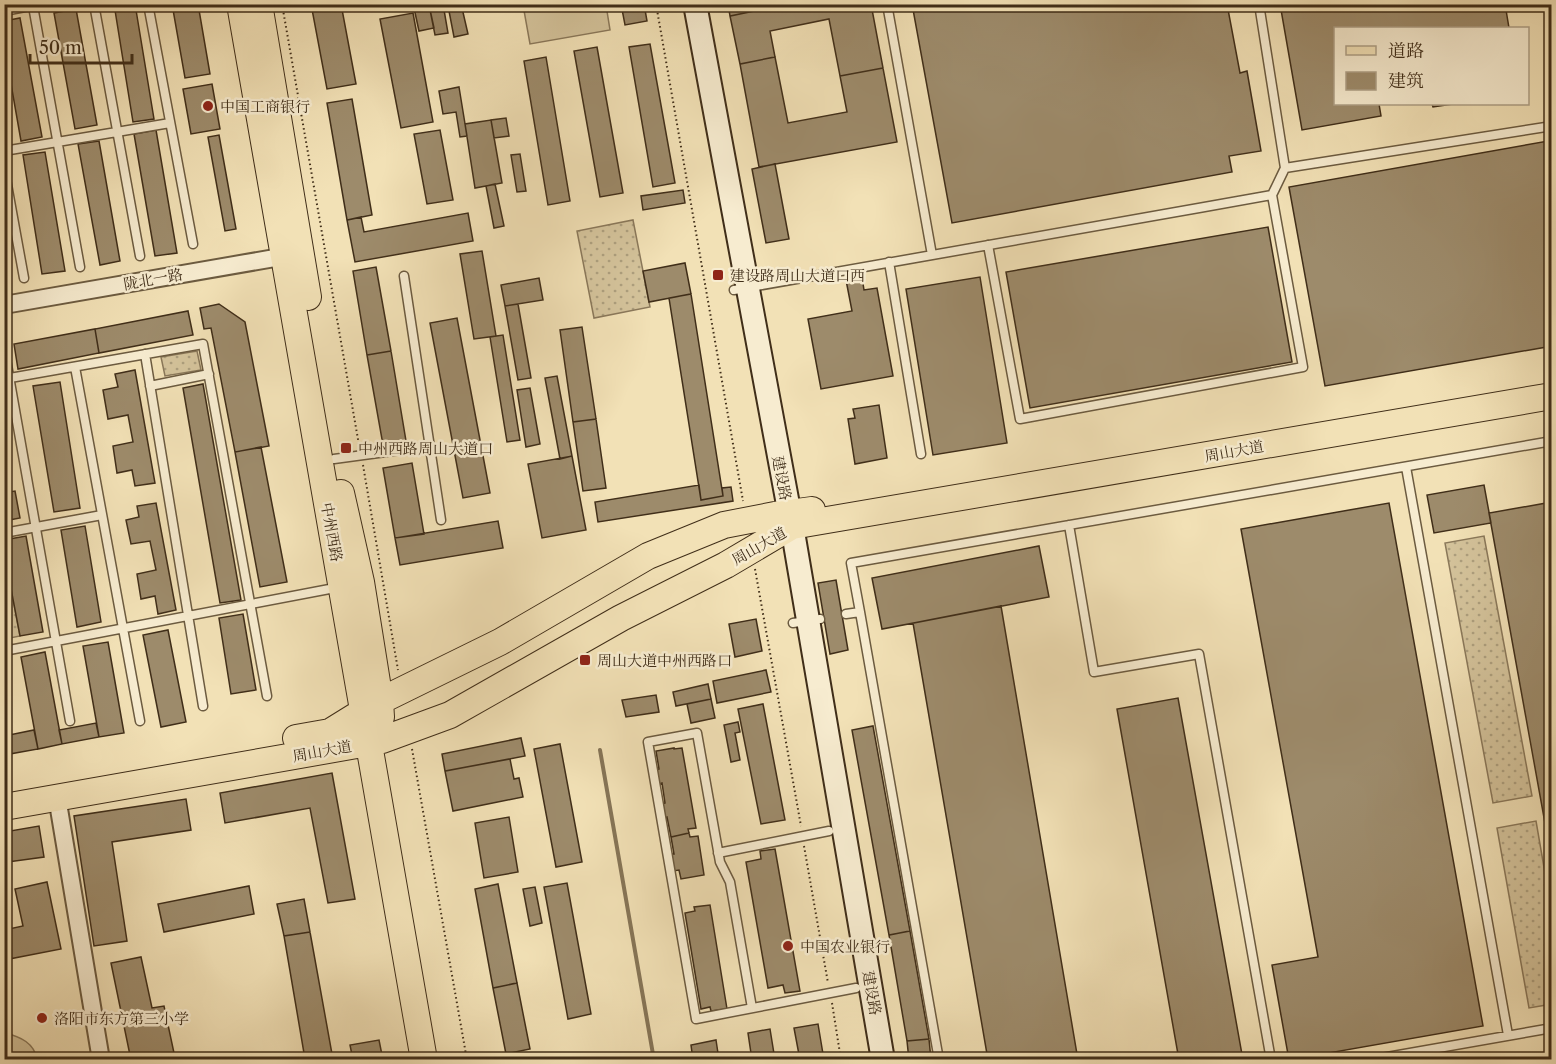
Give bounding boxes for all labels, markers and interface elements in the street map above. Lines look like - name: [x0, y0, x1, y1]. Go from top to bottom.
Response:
- scale bar: [30, 27, 132, 65]
- legend: [1334, 27, 1529, 105]
- text: 50 m: [39, 37, 82, 59]
- text: 道路: [1388, 40, 1424, 62]
- text: 建筑: [1388, 70, 1424, 92]
- place label: 中国工商银行: [220, 97, 310, 116]
- marker: 中国工商银行: [201, 99, 215, 113]
- street label: 陇北一路: [122, 264, 184, 294]
- place label: 建设路周山大道口西: [730, 266, 865, 285]
- marker: 建设路周山大道口西: [711, 268, 725, 282]
- street label: 周山大道: [1203, 436, 1265, 466]
- place label: 中州西路周山大道口: [358, 439, 493, 458]
- marker: 中州西路周山大道口: [339, 441, 353, 455]
- street label: 建设路: [768, 454, 796, 502]
- street label: 中州西路: [317, 501, 347, 563]
- street label: 周山大道: [728, 523, 790, 569]
- place label: 周山大道中州西路口: [597, 651, 732, 670]
- marker: 周山大道中州西路口: [578, 653, 592, 667]
- street label: 周山大道: [291, 736, 353, 766]
- place label: 中国农业银行: [800, 937, 890, 956]
- marker: 中国农业银行: [781, 939, 795, 953]
- street label: 建设路: [859, 969, 885, 1017]
- place label: 洛阳市东方第三小学: [54, 1009, 189, 1028]
- marker: 洛阳市东方第三小学: [35, 1011, 49, 1025]

